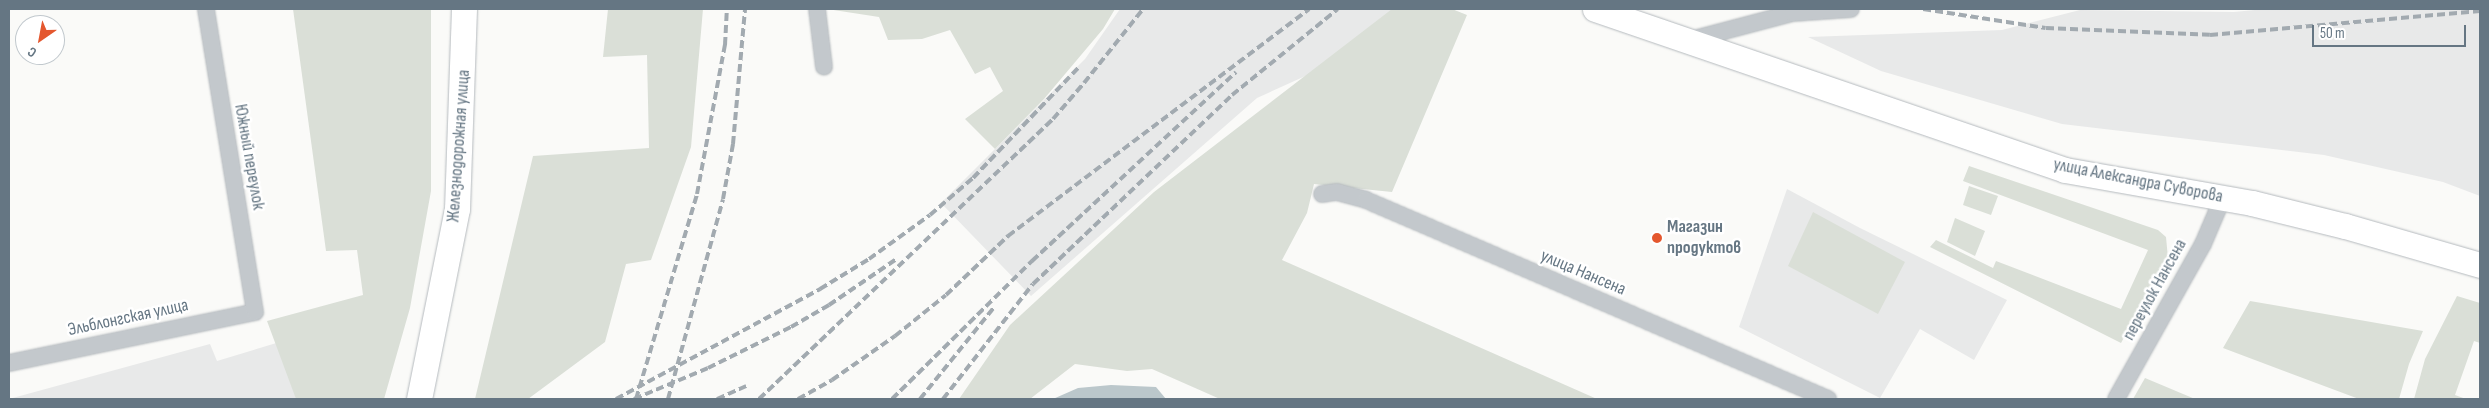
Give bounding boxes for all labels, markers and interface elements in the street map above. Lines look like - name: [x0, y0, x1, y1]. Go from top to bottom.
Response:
- north arrow: [15, 15, 65, 65]
- scale bar: [2314, 15, 2468, 47]
- text: 50 m: [2320, 24, 2345, 43]
- text: С: [24, 43, 40, 61]
- street label: Железнодорожная улица: [443, 69, 475, 223]
- street label: Южный переулок: [229, 102, 269, 212]
- street label: улица Александра Суворова: [2051, 154, 2225, 208]
- place label: Магазин продуктов: [1667, 217, 1741, 260]
- marker: Магазин продуктов: [1651, 232, 1663, 244]
- street label: переулок Нансена: [2118, 236, 2192, 344]
- street label: улица Нансена: [1537, 245, 1629, 301]
- street label: Эльблонгская улица: [66, 295, 190, 341]

